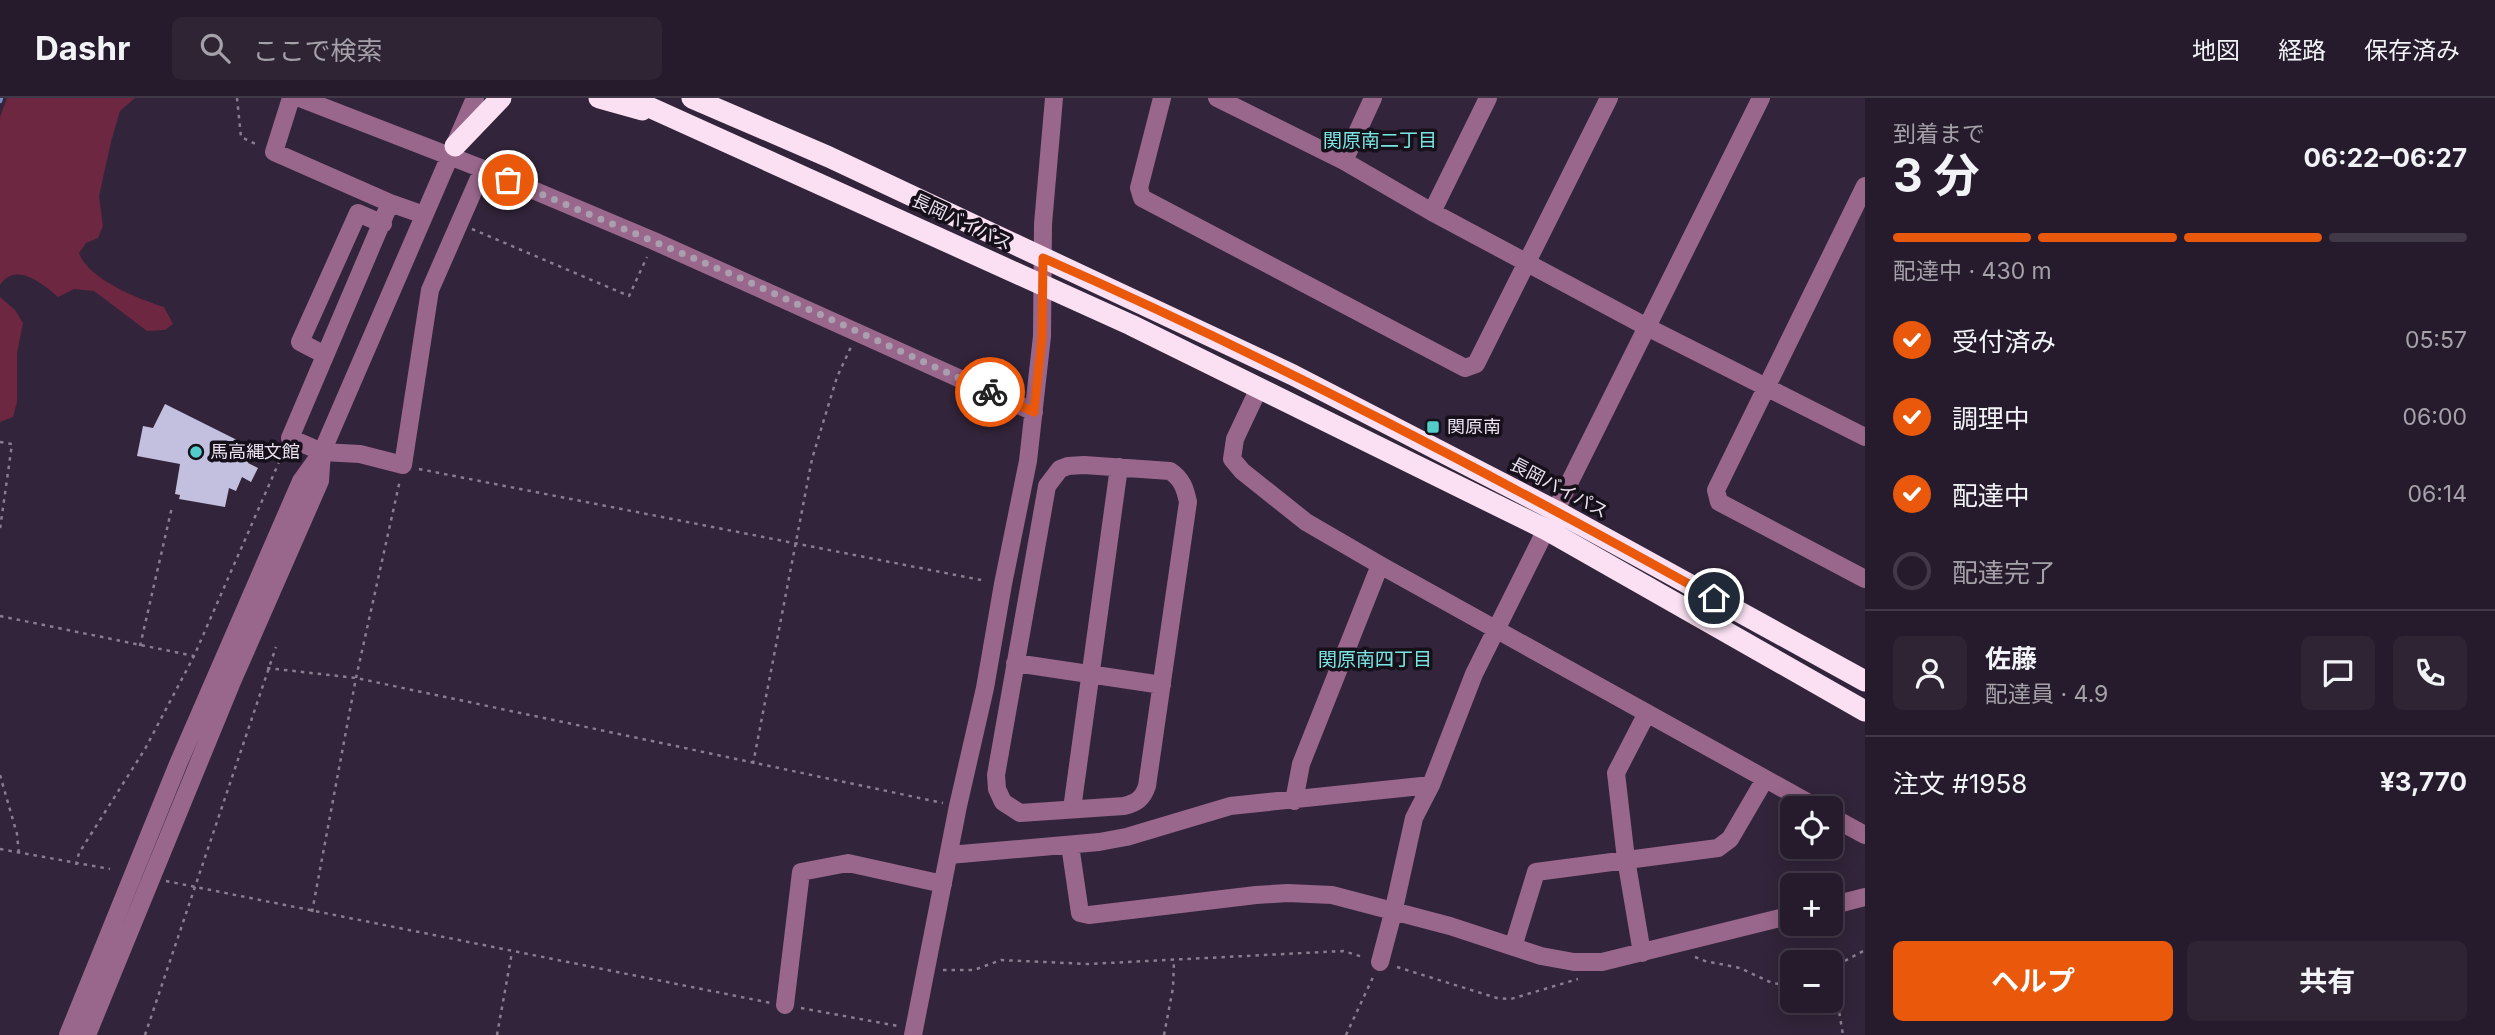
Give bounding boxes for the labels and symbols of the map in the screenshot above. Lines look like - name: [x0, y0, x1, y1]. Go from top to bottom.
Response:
- district label: 関原南二丁目: [1323, 129, 1437, 152]
- pin: [478, 150, 538, 210]
- street label: 長岡バイパス: [909, 189, 1015, 254]
- courier: [955, 357, 1025, 427]
- place label: 関原南: [1447, 416, 1501, 437]
- marker: 関原南: [1425, 419, 1441, 435]
- place label: 馬高縄文館: [210, 441, 300, 462]
- marker: 馬高縄文館: [188, 444, 204, 460]
- street label: 長岡バイパス: [1507, 453, 1612, 522]
- pin: [1684, 568, 1744, 628]
- district label: 関原南四丁目: [1318, 648, 1432, 671]

